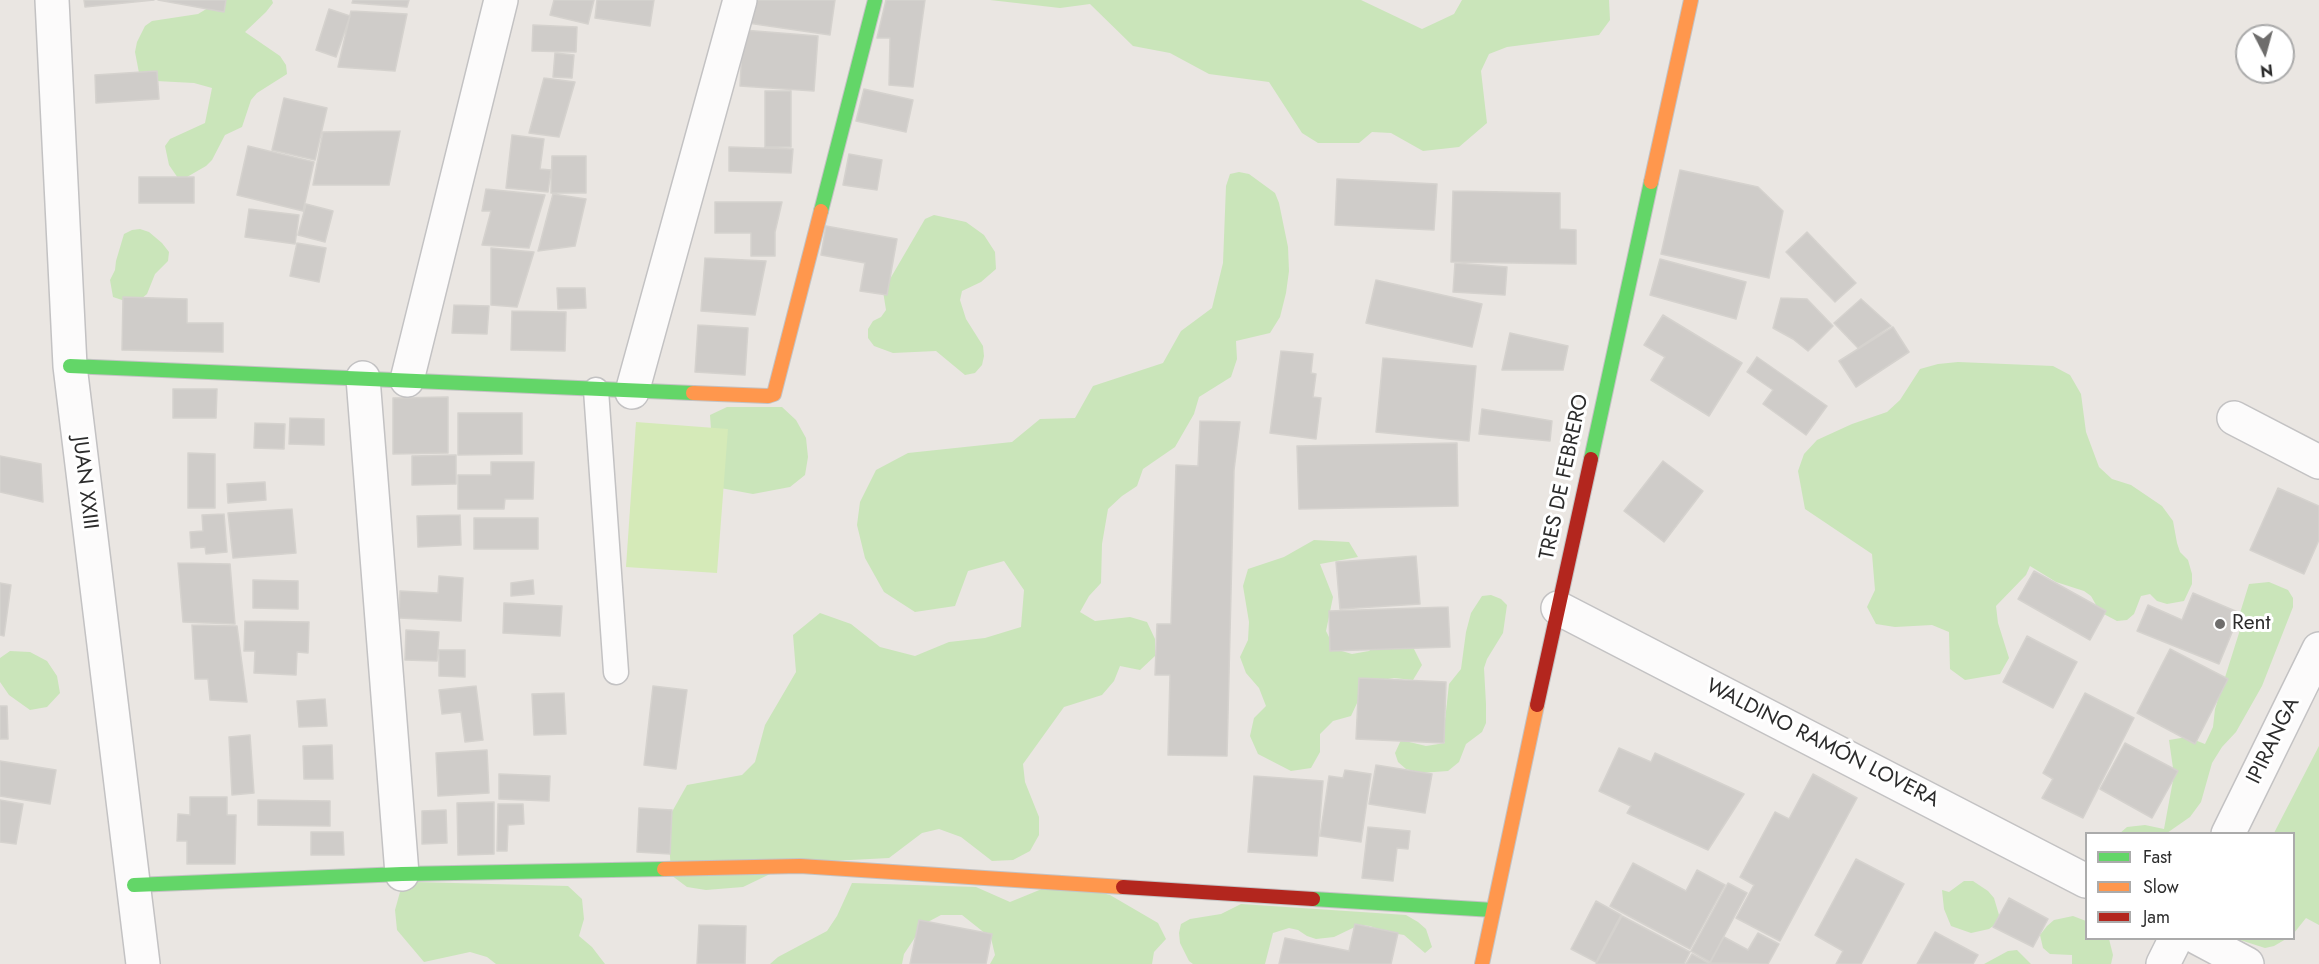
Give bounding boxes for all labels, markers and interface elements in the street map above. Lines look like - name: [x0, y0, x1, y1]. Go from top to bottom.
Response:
- north arrow: [2235, 24, 2295, 84]
- text: N: [2259, 58, 2274, 83]
- street label: TRES DE FEBRERO: [1535, 392, 1595, 562]
- street label: JUAN XXIII: [66, 435, 102, 531]
- place label: Rent: [2232, 611, 2271, 637]
- marker: Rent: [2213, 617, 2227, 631]
- street label: WALDINO RAMÓN LOVERA: [1701, 674, 1943, 814]
- street label: IPIRANGA: [2242, 694, 2306, 788]
- legend: [2085, 832, 2295, 940]
- text: Fast: [2143, 844, 2172, 870]
- text: Slow: [2143, 874, 2179, 900]
- text: Jam: [2143, 904, 2170, 930]

